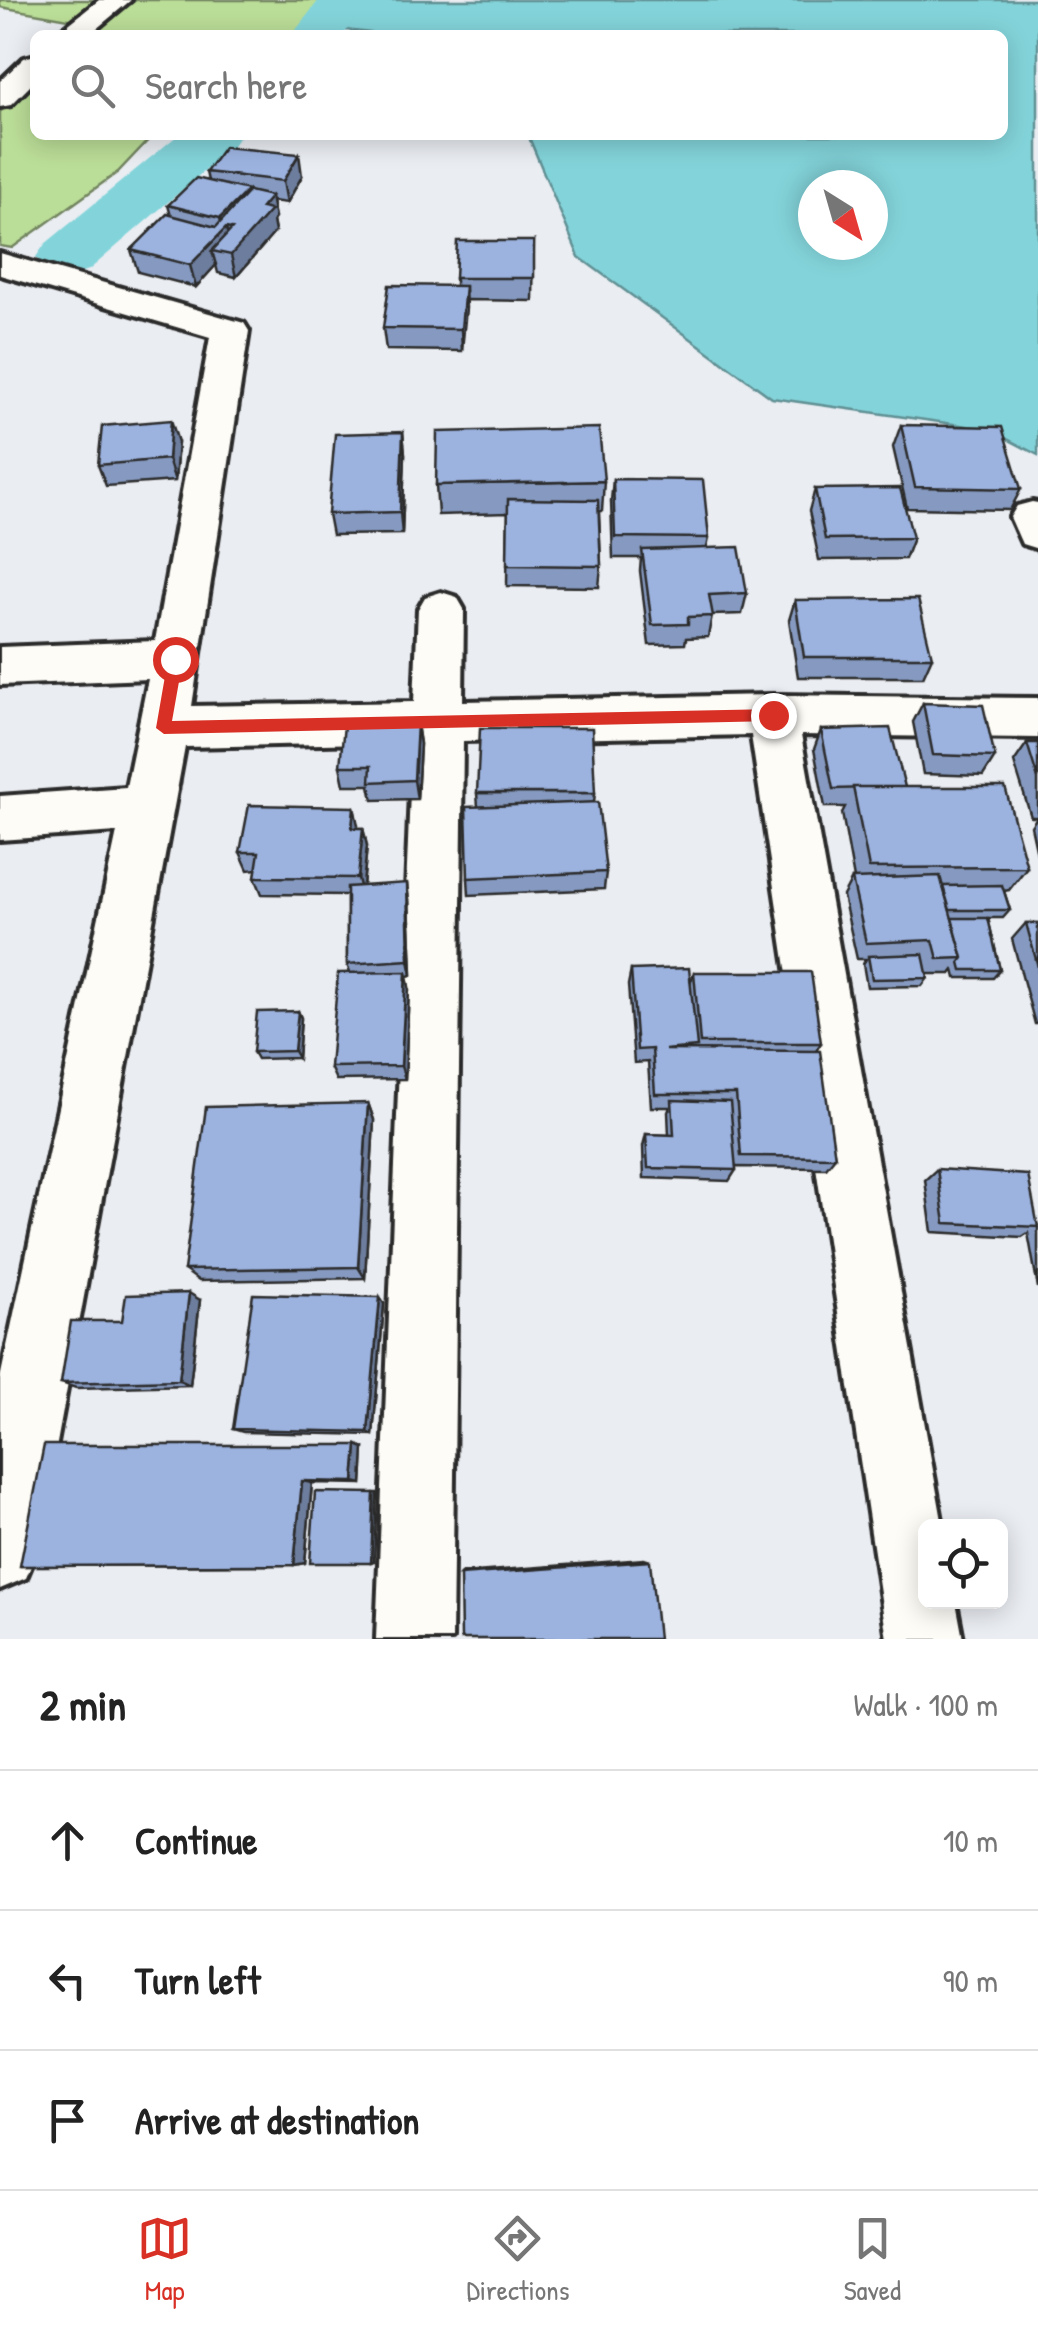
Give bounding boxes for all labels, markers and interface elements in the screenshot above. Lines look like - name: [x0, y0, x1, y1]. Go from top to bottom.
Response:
- search box: [30, 30, 1008, 140]
- icon: search: [65, 58, 120, 113]
- text: Search here: [145, 59, 307, 111]
- north arrow: [798, 170, 888, 260]
- route start: [153, 637, 199, 683]
- route end: [751, 693, 797, 739]
- map controls: [918, 1519, 1008, 1609]
- button: locate: [918, 1519, 1008, 1609]
- text: 2 min: [40, 1676, 126, 1733]
- text: Walk · 100 m: [853, 1683, 998, 1726]
- icon: ahead: [40, 1813, 95, 1868]
- text: Continue: [135, 1814, 257, 1866]
- text: 10 m: [943, 1819, 998, 1862]
- icon: left: [40, 1953, 95, 2008]
- text: Turn left: [135, 1954, 260, 2006]
- text: 90 m: [943, 1959, 998, 2002]
- icon: arrive: [40, 2093, 95, 2148]
- text: Arrive at destination: [135, 2094, 419, 2146]
- tab: Map: [137, 2211, 192, 2309]
- tab: Directions: [466, 2211, 569, 2309]
- tab: Saved: [844, 2211, 901, 2309]

